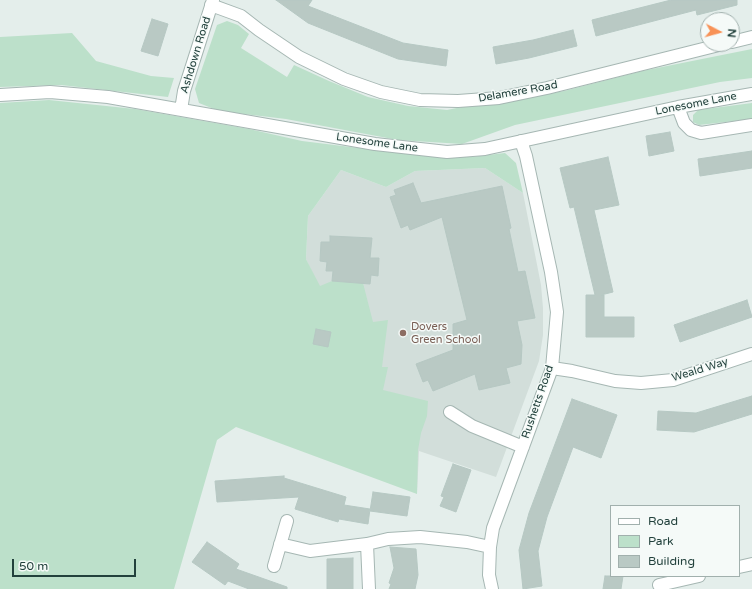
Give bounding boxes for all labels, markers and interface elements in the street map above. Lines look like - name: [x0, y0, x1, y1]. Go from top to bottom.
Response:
- north arrow: [700, 12, 740, 52]
- street label: Ashdown Road: [178, 15, 214, 95]
- text: N: [725, 28, 738, 38]
- street label: Delamere Road: [477, 79, 559, 105]
- street label: Lonesome Lane: [654, 90, 738, 118]
- street label: Lonesome Lane: [335, 131, 419, 155]
- place label: Dovers Green School: [411, 320, 481, 346]
- marker: Dovers Green School: [398, 328, 408, 338]
- street label: Weald Way: [670, 355, 730, 385]
- street label: Rushetts Road: [519, 363, 557, 441]
- legend: [610, 505, 740, 577]
- text: Road: [648, 514, 678, 528]
- text: Park: [648, 534, 674, 548]
- scale bar: [14, 551, 138, 577]
- text: Building: [648, 554, 695, 568]
- text: 50 m: [19, 559, 48, 573]

